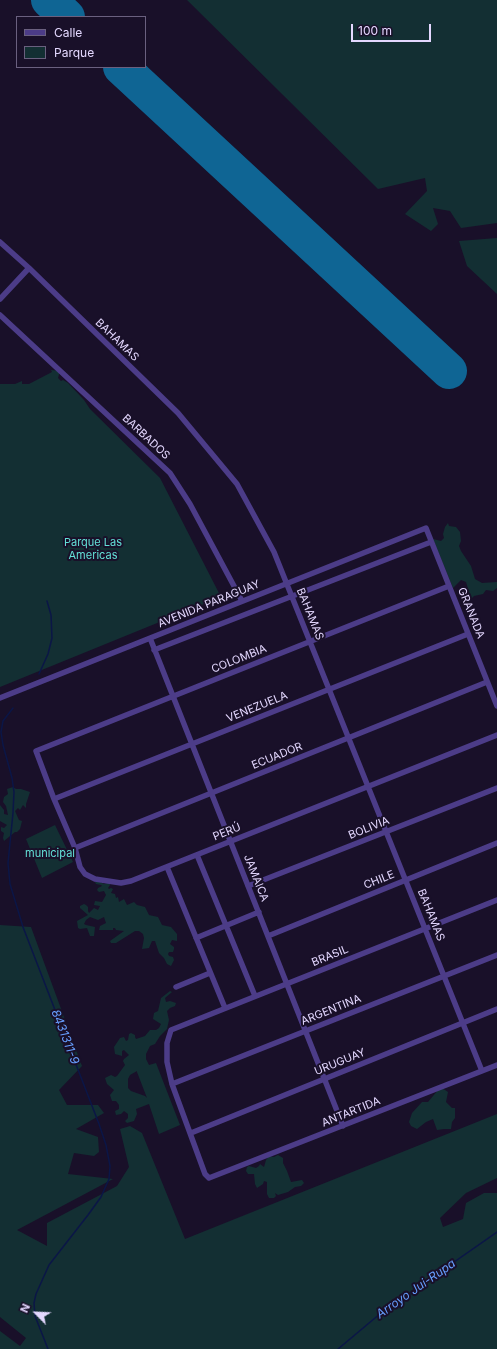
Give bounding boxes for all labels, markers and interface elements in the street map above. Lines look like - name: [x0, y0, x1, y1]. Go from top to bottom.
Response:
- legend: [16, 16, 146, 68]
- scale bar: [353, 16, 433, 42]
- text: 100 m: [358, 23, 392, 38]
- text: Calle: [54, 25, 82, 40]
- text: Parque: [54, 45, 94, 60]
- street label: BAHAMAS: [93, 316, 141, 364]
- street label: BARBADOS: [120, 412, 172, 462]
- park label: Parque Las Americas: [64, 536, 122, 562]
- street label: AVENIDA PARAGUAY: [156, 577, 262, 631]
- street label: BAHAMAS: [294, 586, 326, 642]
- street label: GRANADA: [455, 586, 487, 640]
- street label: COLOMBIA: [209, 642, 269, 676]
- street label: VENEZUELA: [225, 689, 289, 725]
- street label: ECUADOR: [250, 740, 304, 772]
- street label: BOLIVIA: [347, 814, 391, 842]
- street label: PERÚ: [211, 820, 243, 844]
- park label: municipal: [25, 847, 75, 861]
- street label: JAMAICA: [241, 853, 271, 903]
- street label: CHILE: [362, 868, 396, 892]
- street label: BAHAMAS: [415, 887, 447, 943]
- street label: BRASIL: [310, 943, 350, 969]
- street label: ARGENTINA: [299, 992, 363, 1028]
- water label: 8431311-9: [48, 1008, 82, 1066]
- street label: URUGUAY: [313, 1046, 367, 1078]
- street label: ANTARTIDA: [320, 1094, 382, 1130]
- water label: Arroyo Jui-Rupa: [374, 1256, 458, 1322]
- north arrow: [16, 1293, 56, 1333]
- text: N: [17, 1301, 33, 1315]

